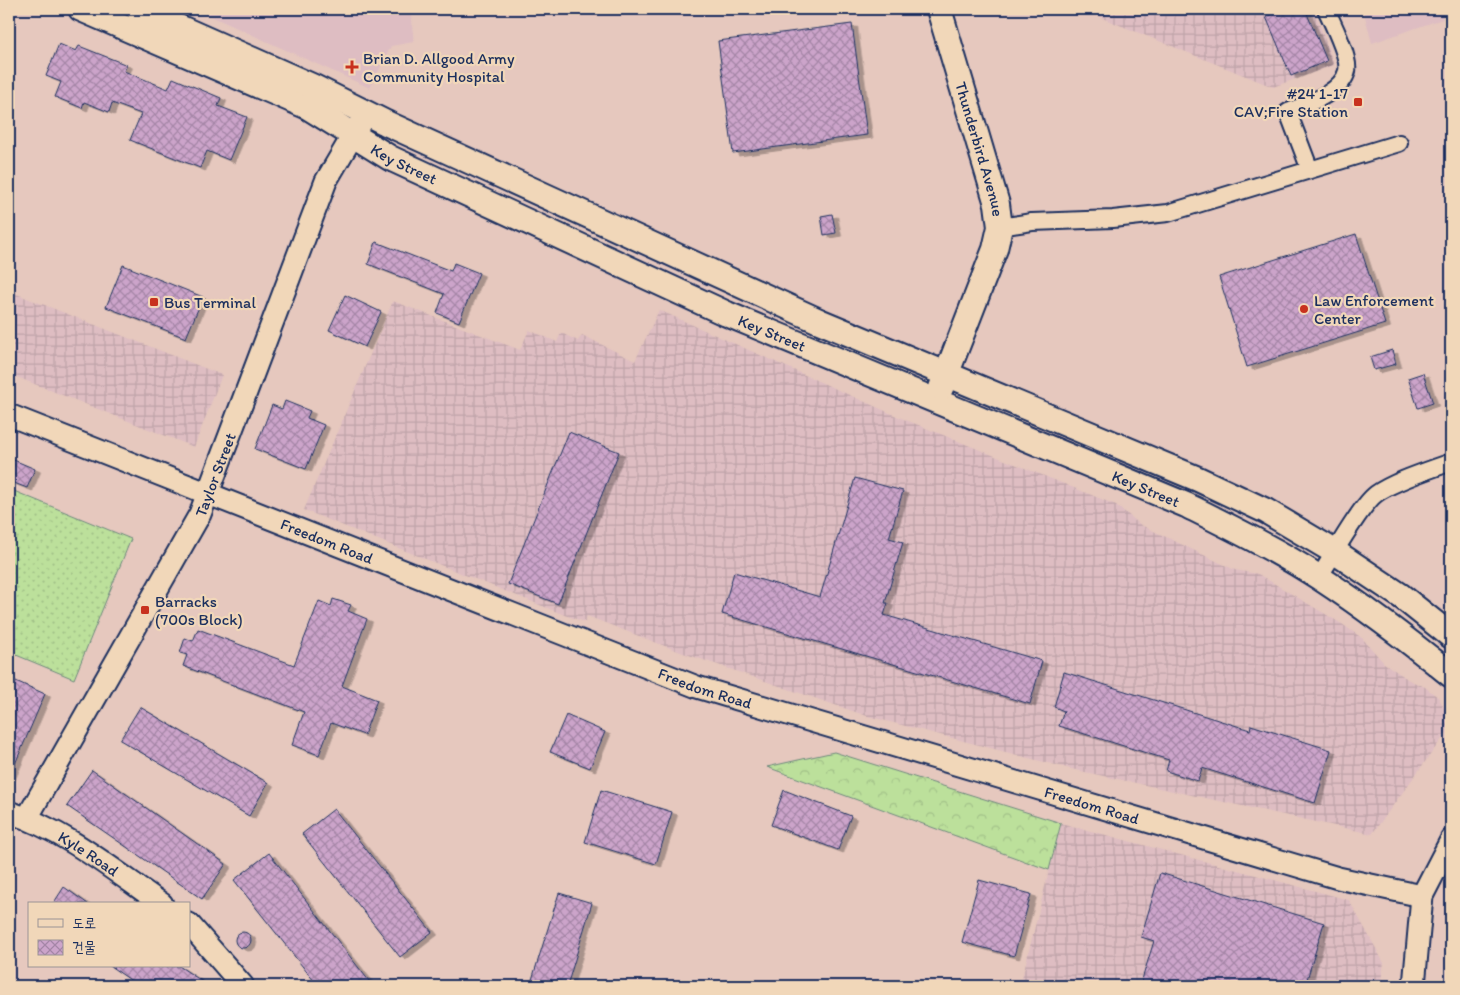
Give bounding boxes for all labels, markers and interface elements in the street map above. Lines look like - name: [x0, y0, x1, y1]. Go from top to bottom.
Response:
- place label: Brian D. Allgood Army Community Hospital: [363, 49, 515, 86]
- marker: Brian D. Allgood Army Community Hospital: [345, 60, 359, 74]
- street label: Thunderbird Avenue: [952, 79, 1008, 218]
- place label: #24 1-17 CAV;Fire Station: [1234, 84, 1348, 121]
- marker: #24 1-17 CAV;Fire Station: [1352, 96, 1364, 108]
- street label: Key Street: [367, 139, 440, 188]
- place label: Law Enforcement Center: [1314, 291, 1434, 328]
- place label: Bus Terminal: [164, 293, 256, 312]
- marker: Bus Terminal: [148, 296, 160, 308]
- marker: Law Enforcement Center: [1298, 303, 1310, 315]
- street label: Key Street: [735, 310, 809, 355]
- street label: Taylor Street: [190, 430, 239, 519]
- street label: Key Street: [1109, 466, 1183, 511]
- street label: Freedom Road: [278, 514, 376, 568]
- place label: Barracks (700s Block): [155, 592, 243, 629]
- marker: Barracks (700s Block): [139, 604, 151, 616]
- street label: Freedom Road: [656, 663, 755, 712]
- street label: Freedom Road: [1042, 782, 1142, 828]
- street label: Kyle Road: [55, 827, 123, 880]
- legend: [28, 902, 190, 968]
- text: 도로: [72, 914, 96, 932]
- text: 건물: [72, 938, 96, 956]

